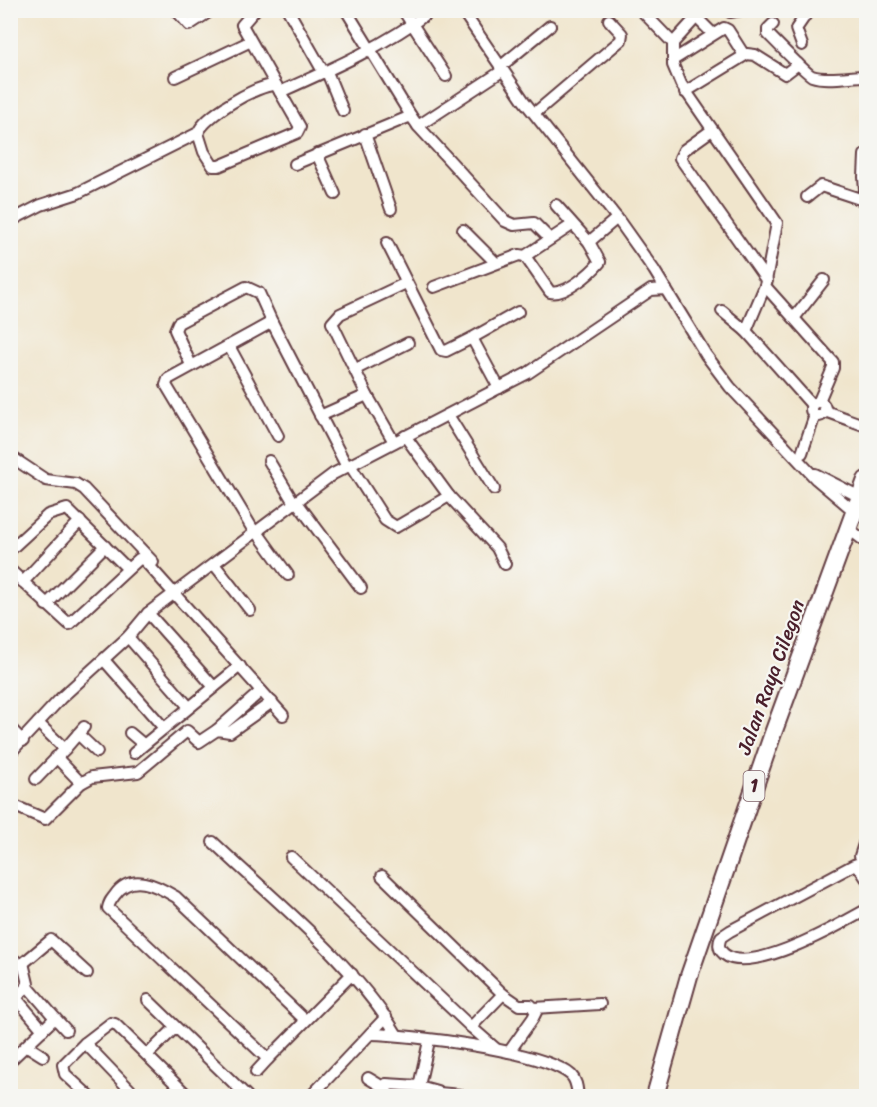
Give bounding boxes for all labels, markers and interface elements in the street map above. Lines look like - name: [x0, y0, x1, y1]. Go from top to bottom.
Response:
- street label: Jalan Raya Cilegon: [726, 594, 815, 760]
- road number: 1: [744, 771, 764, 801]

